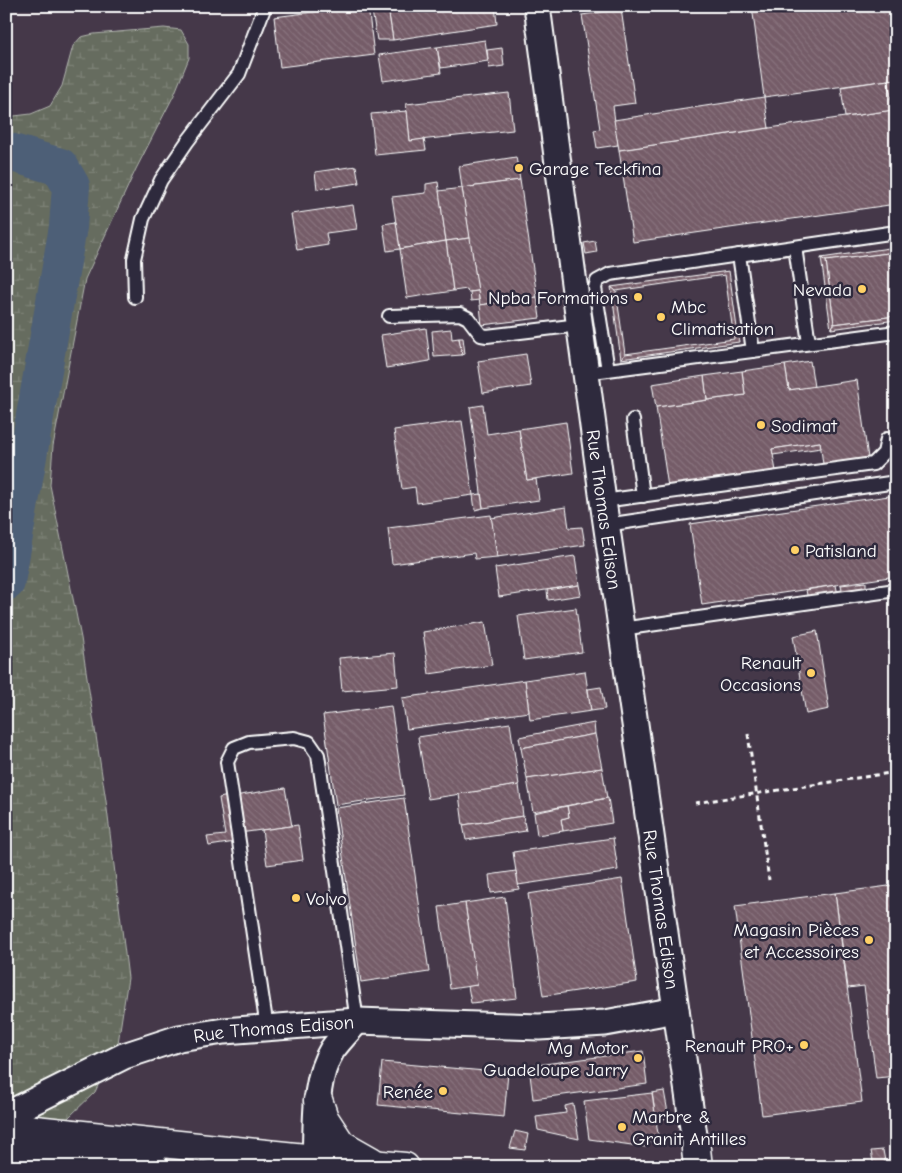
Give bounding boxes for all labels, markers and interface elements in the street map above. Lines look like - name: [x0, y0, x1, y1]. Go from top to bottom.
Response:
- place label: Garage Teckfina: [529, 158, 662, 180]
- marker: Garage Teckfina: [513, 162, 525, 174]
- place label: Nevada: [793, 279, 852, 301]
- marker: Nevada: [856, 283, 868, 295]
- place label: Npba Formations: [488, 287, 628, 309]
- marker: Npba Formations: [632, 291, 644, 303]
- place label: Mbc Climatisation: [671, 296, 774, 340]
- marker: Mbc Climatisation: [655, 311, 667, 323]
- place label: Sodimat: [771, 415, 837, 437]
- marker: Sodimat: [755, 419, 767, 431]
- street label: Rue Thomas Edison: [582, 428, 626, 591]
- place label: Patisland: [805, 540, 877, 562]
- marker: Patisland: [789, 544, 801, 556]
- place label: Renault Occasions: [720, 652, 802, 696]
- marker: Renault Occasions: [805, 667, 817, 679]
- street label: Rue Thomas Edison: [638, 828, 683, 991]
- place label: Volvo: [306, 888, 347, 910]
- marker: Volvo: [290, 892, 302, 904]
- place label: Magasin Pièces et Accessoires: [733, 919, 859, 963]
- marker: Magasin Pièces et Accessoires: [863, 934, 875, 946]
- street label: Rue Thomas Edison: [192, 1011, 355, 1048]
- place label: Renault PRO+: [685, 1035, 794, 1057]
- place label: Mg Motor Guadeloupe Jarry: [483, 1037, 628, 1081]
- marker: Renault PRO+: [798, 1039, 810, 1051]
- marker: Mg Motor Guadeloupe Jarry: [632, 1052, 644, 1064]
- place label: Renée: [383, 1081, 433, 1103]
- marker: Renée: [437, 1085, 449, 1097]
- place label: Marbre & Granit Antilles: [632, 1106, 746, 1150]
- marker: Marbre & Granit Antilles: [616, 1121, 628, 1133]

